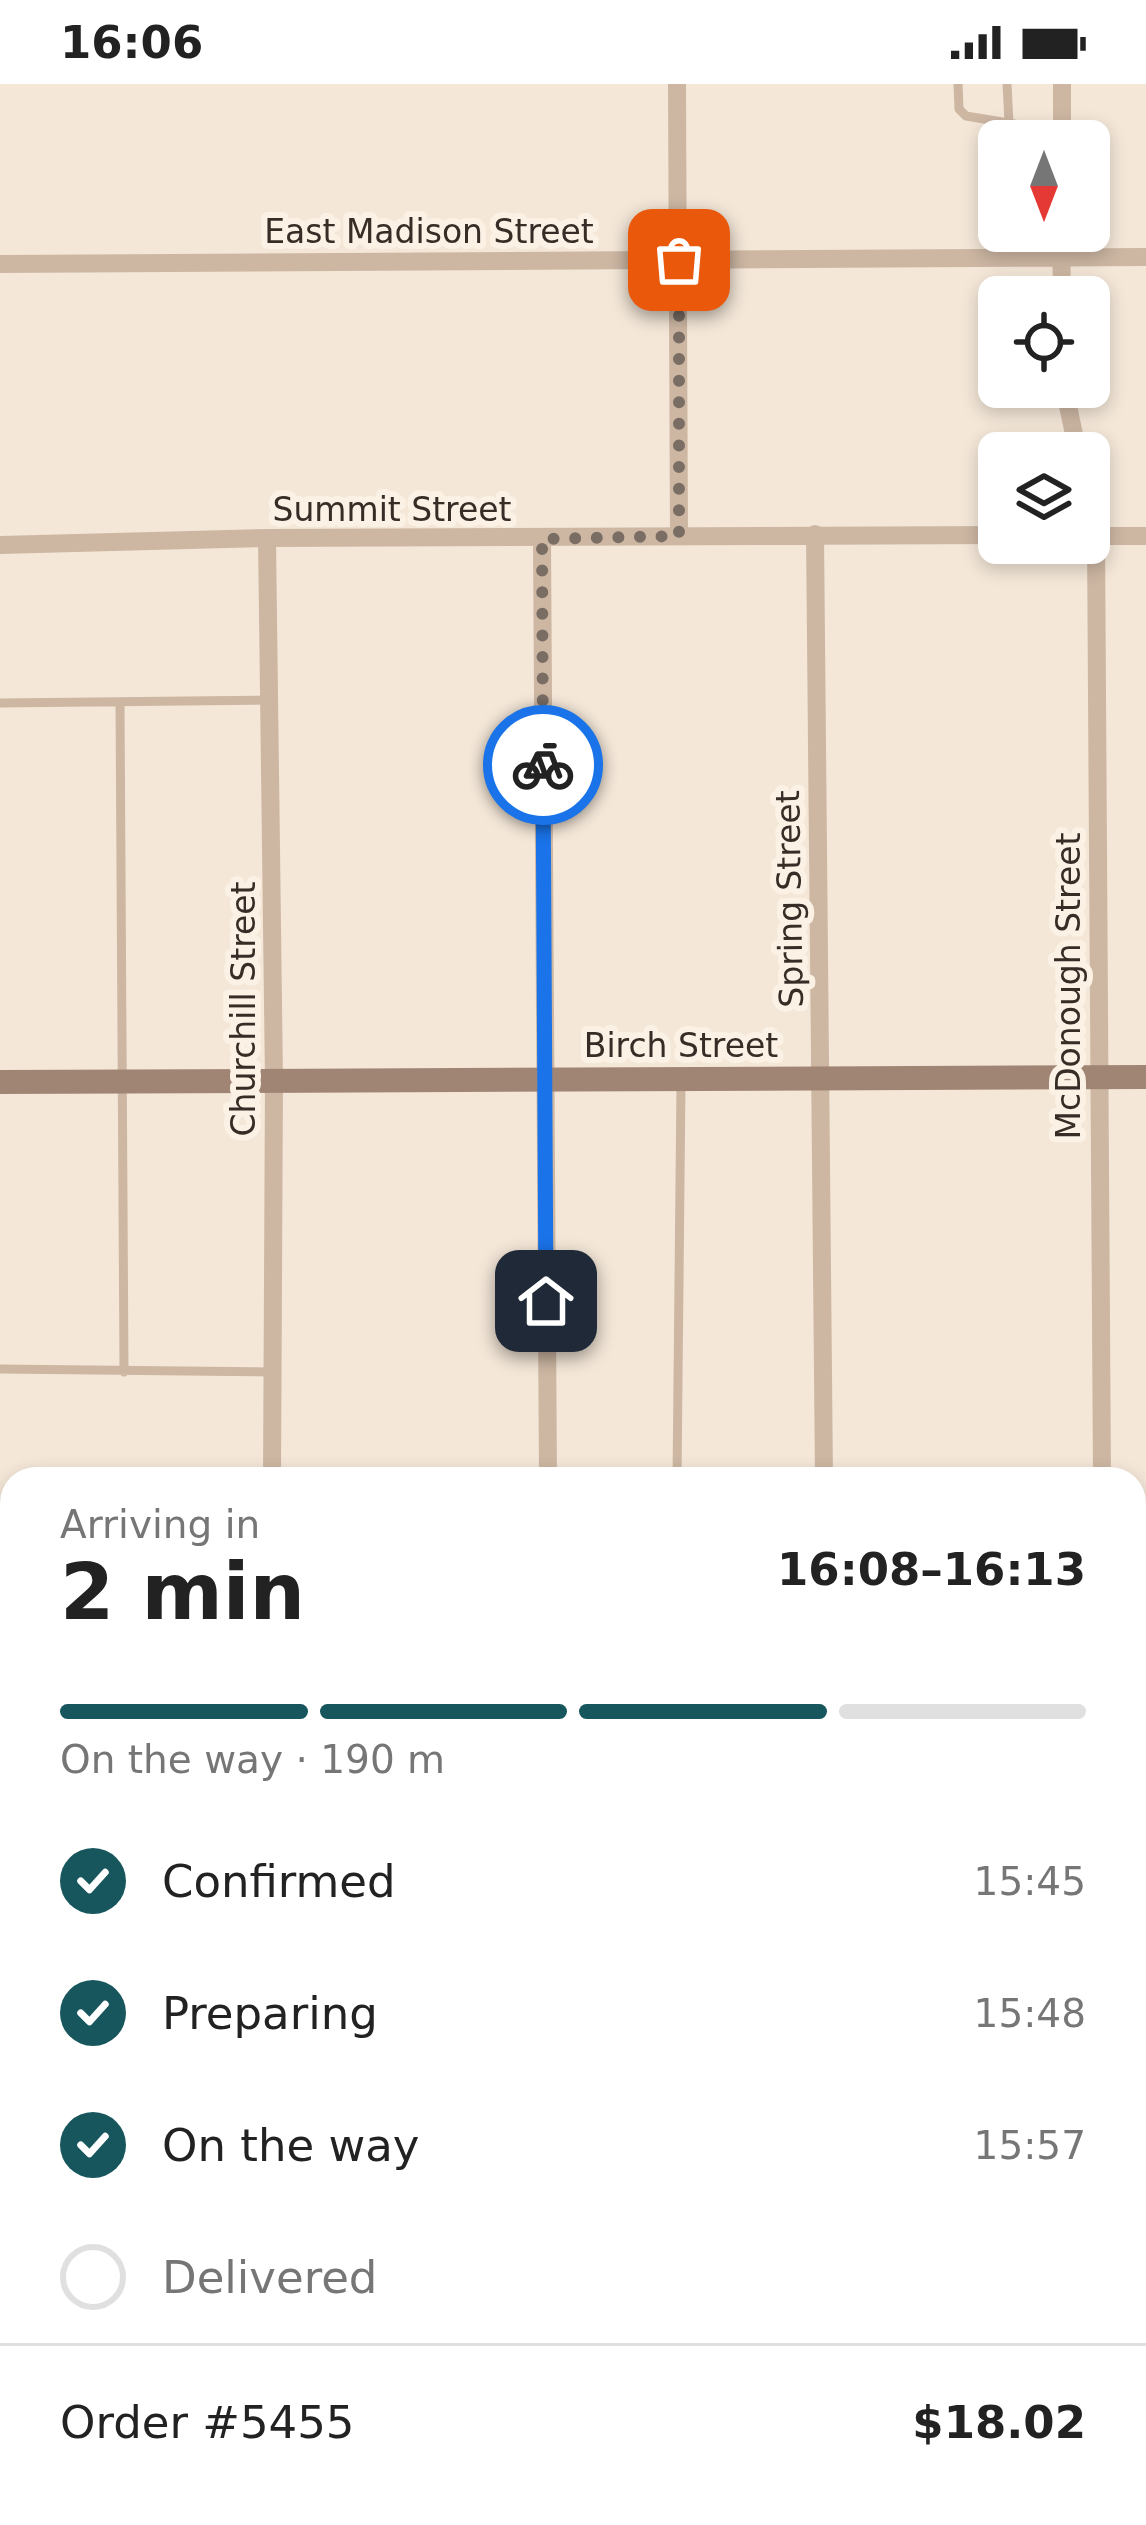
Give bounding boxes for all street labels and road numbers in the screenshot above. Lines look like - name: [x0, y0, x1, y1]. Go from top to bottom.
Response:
- street label: East Madison Street: [264, 212, 594, 251]
- street label: Summit Street: [272, 490, 512, 529]
- street label: Spring Street: [768, 790, 811, 1008]
- street label: McDonough Street: [1049, 833, 1088, 1139]
- street label: Churchill Street: [224, 881, 263, 1137]
- street label: Birch Street: [584, 1026, 778, 1065]

